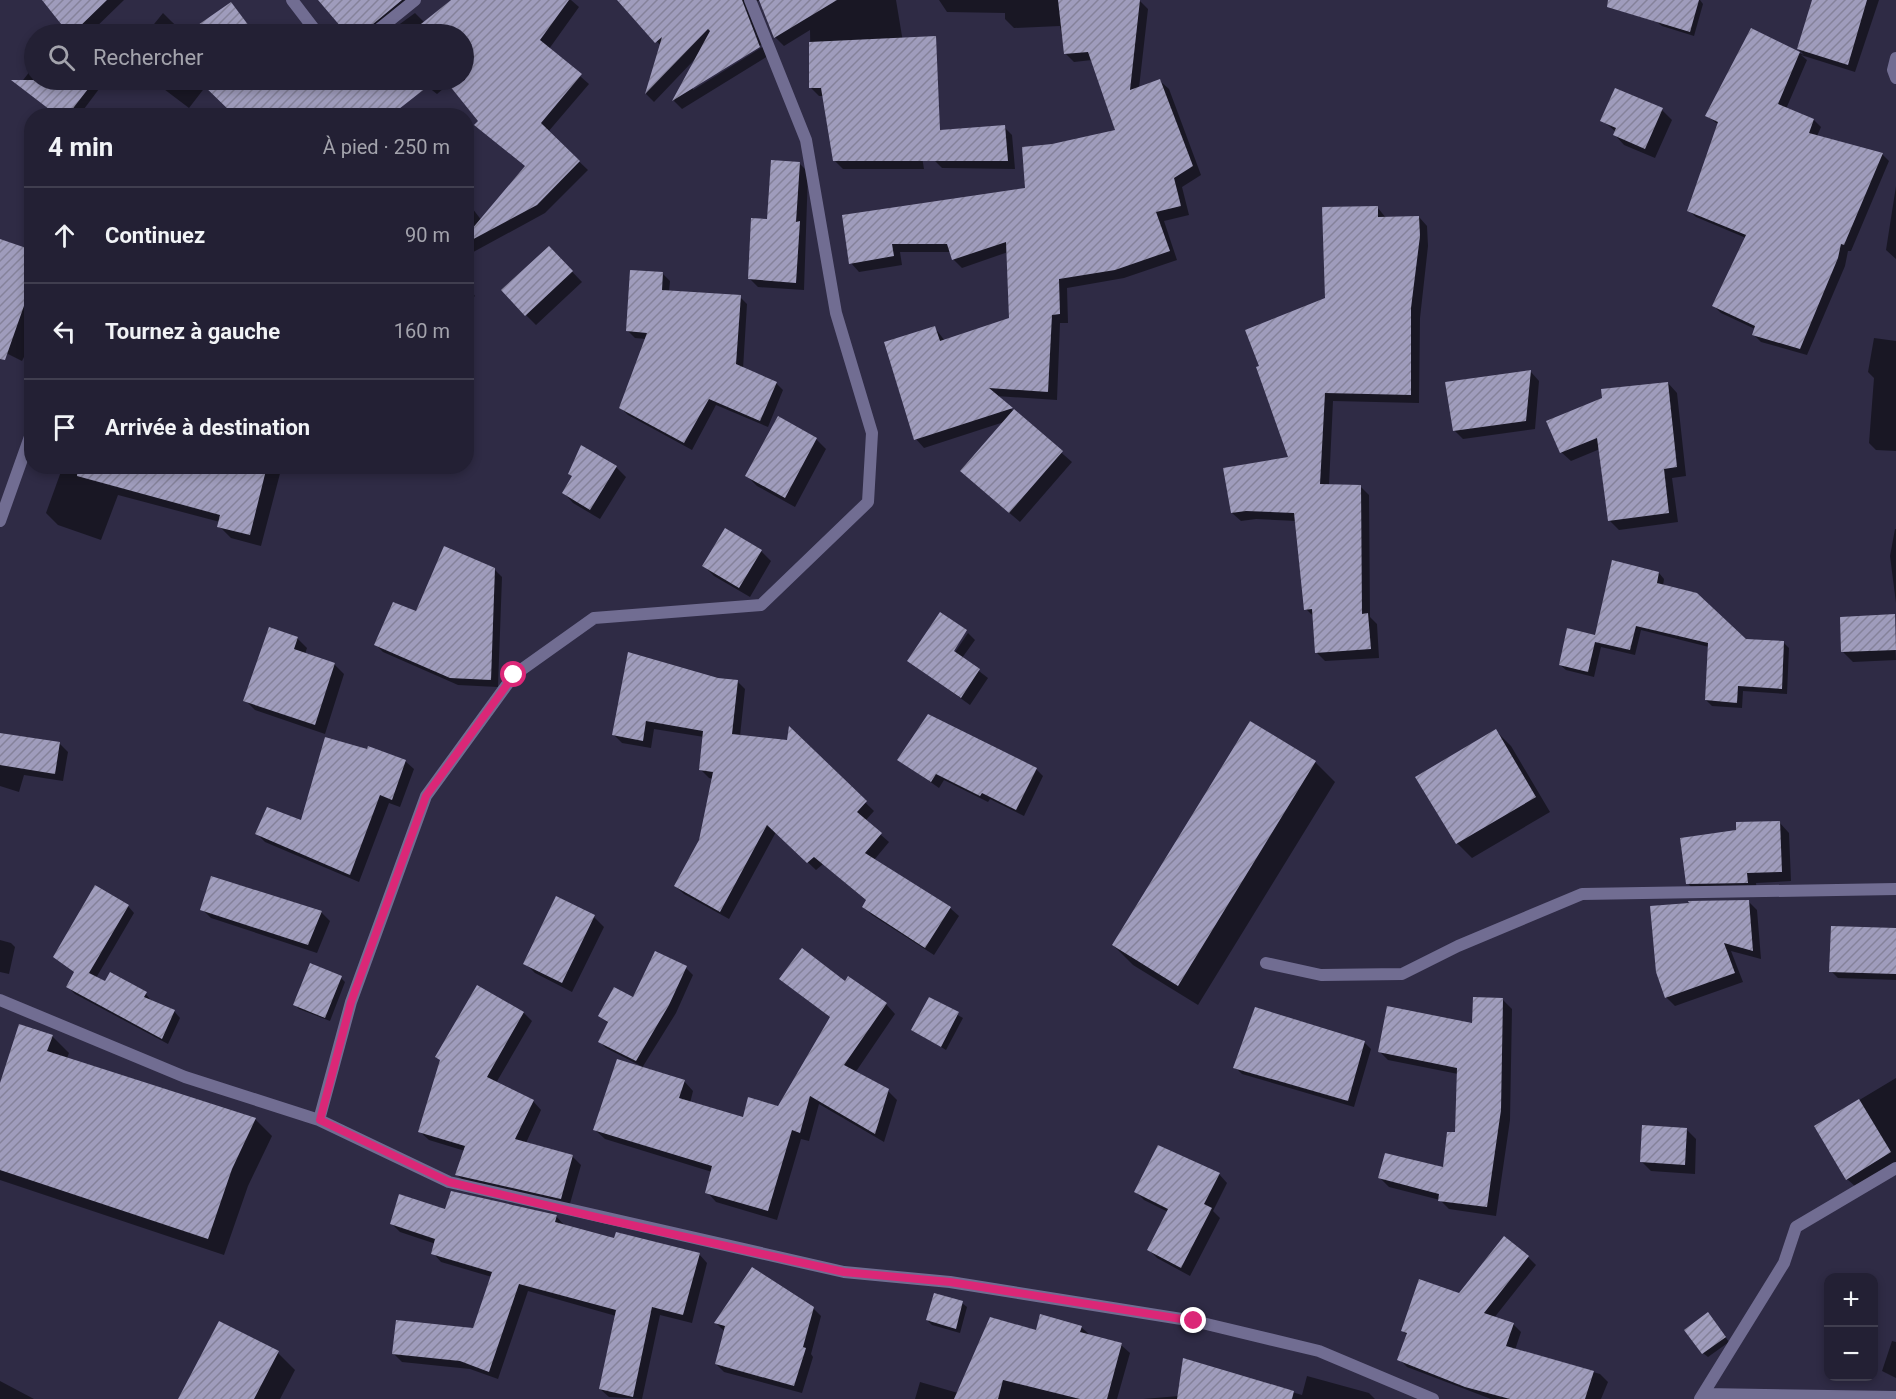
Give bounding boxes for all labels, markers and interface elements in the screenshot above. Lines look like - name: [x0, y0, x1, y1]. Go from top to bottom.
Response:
- search box: [24, 24, 474, 90]
- icon: search: [45, 41, 78, 74]
- text: Rechercher: [93, 45, 204, 70]
- text: 4 min: [48, 132, 113, 162]
- text: À pied · 250 m: [323, 135, 450, 159]
- icon: ahead: [48, 219, 81, 252]
- text: Continuez: [105, 223, 205, 248]
- text: 90 m: [405, 223, 450, 247]
- icon: left: [48, 315, 81, 348]
- text: Tournez à gauche: [105, 319, 280, 344]
- text: 160 m: [394, 319, 450, 343]
- icon: arrive: [48, 411, 81, 444]
- text: Arrivée à destination: [105, 415, 310, 440]
- route start: [500, 661, 526, 687]
- map controls: [1824, 1273, 1878, 1381]
- button: +: [1824, 1273, 1878, 1327]
- route end: [1180, 1307, 1206, 1333]
- button: −: [1824, 1327, 1878, 1381]

